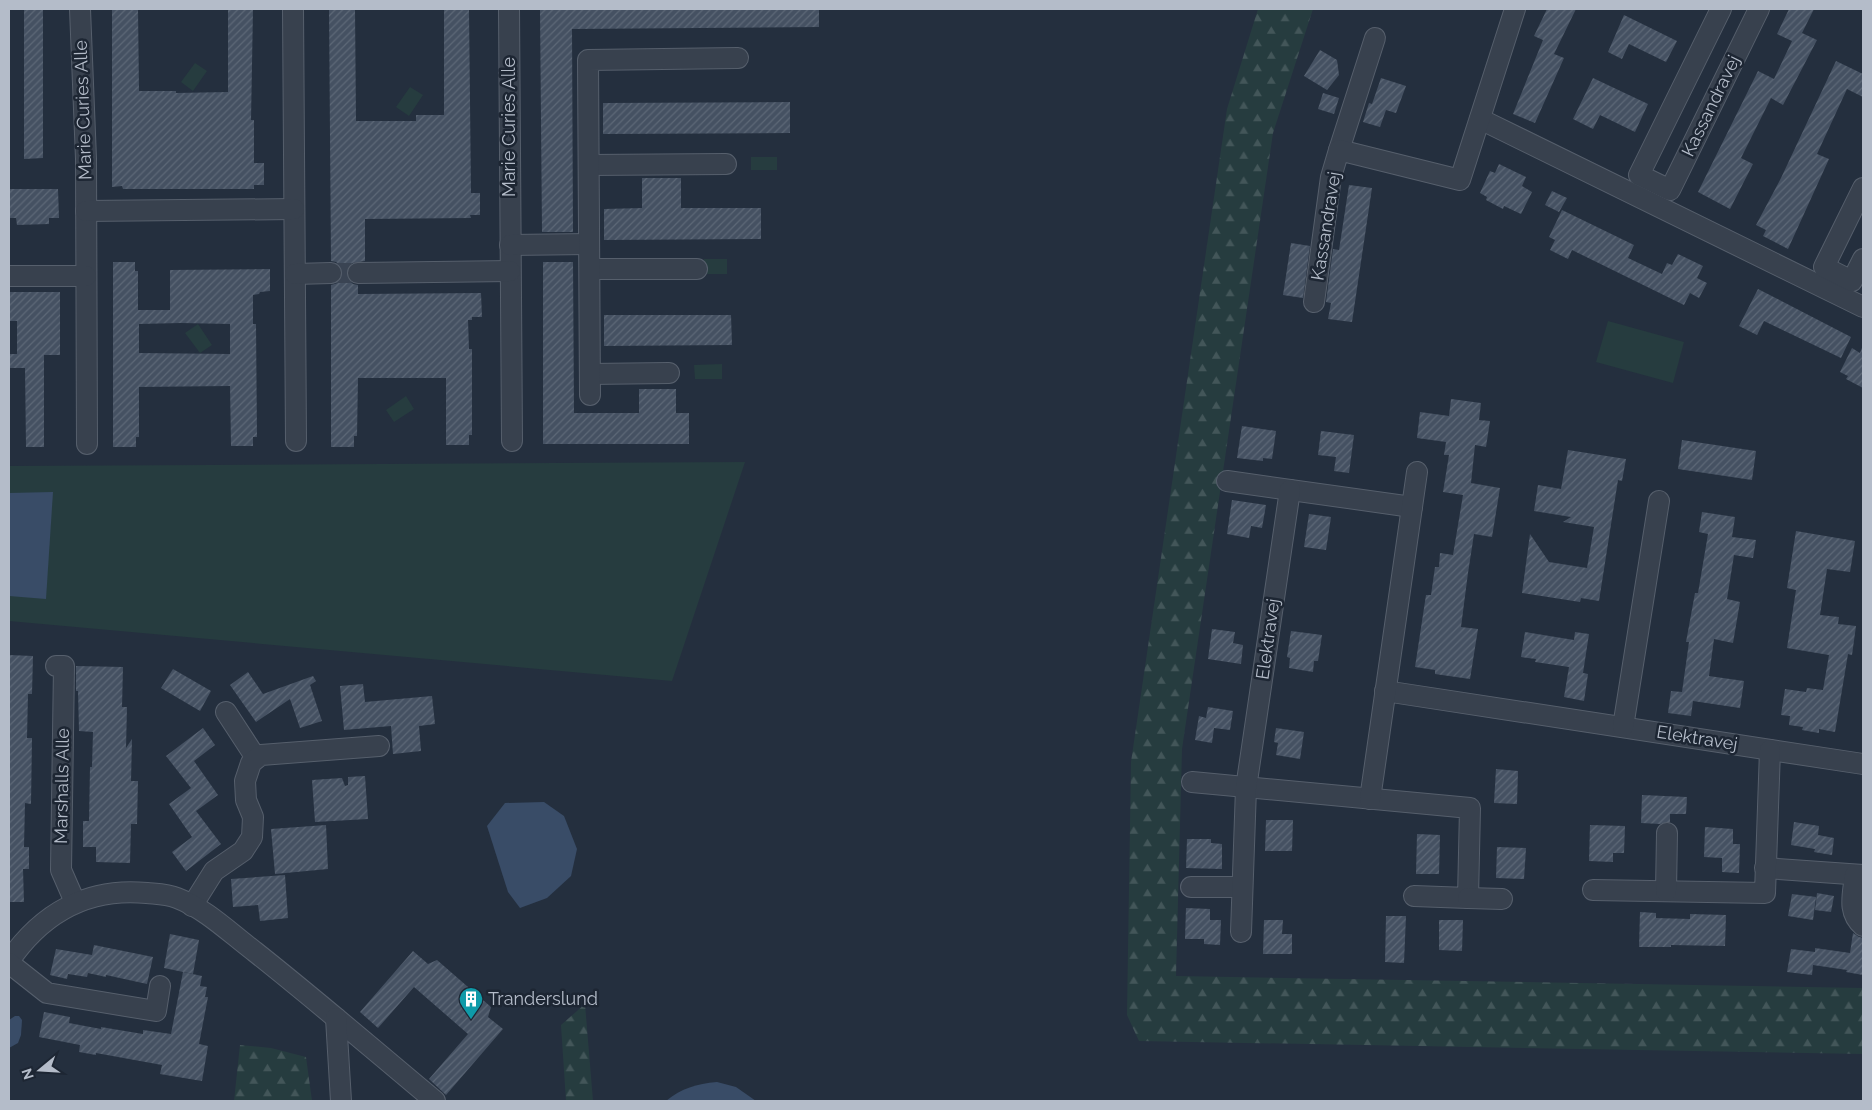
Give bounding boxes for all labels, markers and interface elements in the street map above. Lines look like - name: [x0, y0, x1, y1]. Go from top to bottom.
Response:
- street label: Marie Curies Alle: [70, 39, 95, 180]
- street label: Kassandravej: [1677, 52, 1744, 160]
- street label: Marie Curies Alle: [498, 57, 519, 197]
- street label: Kassandravej: [1307, 170, 1344, 282]
- street label: Elektravej: [1251, 597, 1284, 681]
- street label: Elektravej: [1655, 721, 1739, 754]
- street label: Marshalls Alle: [50, 727, 73, 844]
- building icon: Tranderslund: [458, 986, 484, 1020]
- place label: Tranderslund: [488, 988, 598, 1009]
- north arrow: [15, 1045, 65, 1095]
- text: N: [18, 1066, 37, 1082]

